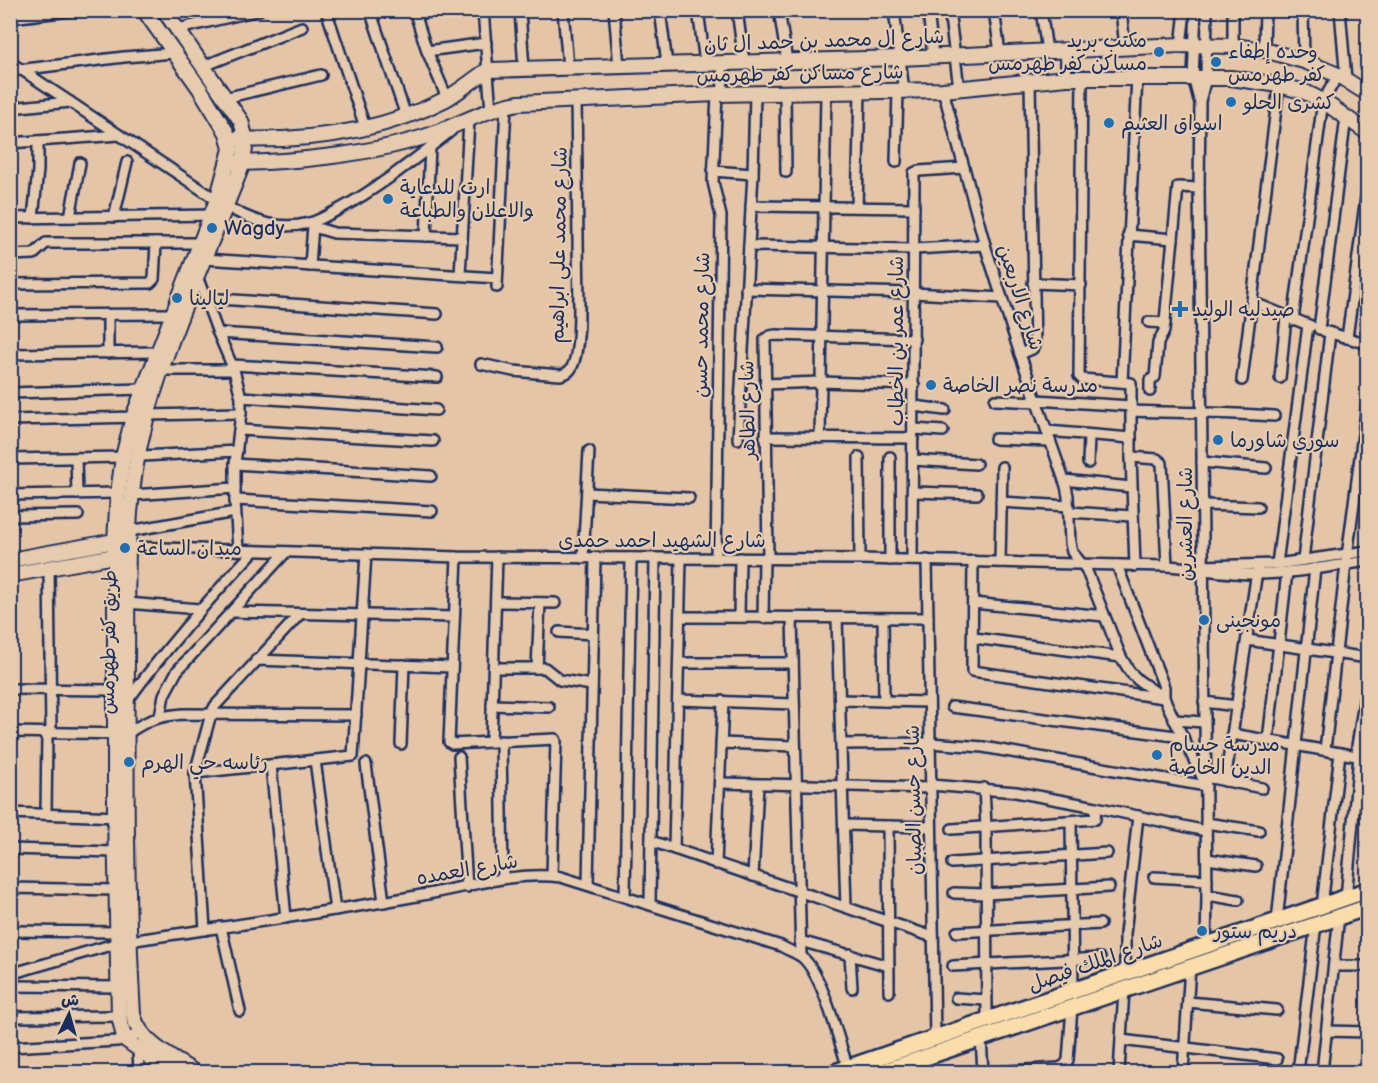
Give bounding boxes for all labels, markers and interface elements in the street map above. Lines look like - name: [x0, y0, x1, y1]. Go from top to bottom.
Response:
- street label: شارع ال محمد بن حمد ال ثان: [703, 25, 945, 58]
- place label: مكتب بريد مساكن كفر طهرمس: [988, 29, 1147, 76]
- place label: وحده إطفاء كفر طهرمس: [1228, 40, 1325, 87]
- marker: مكتب بريد مساكن كفر طهرمس: [1152, 45, 1166, 59]
- marker: وحده إطفاء كفر طهرمس: [1209, 55, 1223, 69]
- street label: شارع مساكن كفر طهرمس: [696, 60, 904, 89]
- place label: كشرى الحلو: [1242, 91, 1335, 116]
- marker: كشرى الحلو: [1224, 95, 1238, 109]
- place label: اسواق العثيم: [1121, 112, 1222, 139]
- marker: اسواق العثيم: [1102, 116, 1116, 130]
- street label: شارع محمد على ابراهيم: [545, 146, 575, 344]
- place label: ارت للدعاية والاعلان والطباعة: [400, 176, 535, 223]
- marker: ارت للدعاية والاعلان والطباعة: [381, 192, 395, 206]
- place label: Wagdy: [224, 217, 285, 241]
- marker: Wagdy: [205, 221, 219, 235]
- street label: شارع الاربعين: [991, 241, 1048, 354]
- street label: شارع محمد حسن: [689, 252, 716, 398]
- street label: شارع عمر بن الخطاب: [885, 256, 910, 426]
- place label: ليالينا: [189, 287, 229, 311]
- marker: ليالينا: [170, 291, 184, 305]
- place label: صيدليه الوليد: [1192, 298, 1295, 323]
- marker: صيدليه الوليد: [1173, 302, 1187, 316]
- street label: شارع الطاهر: [735, 360, 762, 462]
- place label: مدرسة نصر الخاصة: [943, 374, 1098, 398]
- marker: مدرسة نصر الخاصة: [924, 378, 938, 392]
- place label: سوري شاورما: [1230, 429, 1339, 455]
- marker: سوري شاورما: [1211, 433, 1225, 447]
- street label: شارع العشرين: [1174, 467, 1199, 581]
- street label: شارع الشهيد احمد حمدى: [558, 529, 766, 554]
- place label: ميدان الساعة: [137, 537, 242, 561]
- marker: ميدان الساعة: [118, 541, 132, 555]
- street label: طريق كفر طهرمس: [96, 569, 122, 715]
- place label: مونجينى: [1216, 609, 1281, 633]
- marker: مونجينى: [1197, 613, 1211, 627]
- street label: شارع حسن الصبان: [901, 725, 928, 875]
- place label: مدرسة حسام الدين الخاصة: [1169, 733, 1280, 780]
- marker: مدرسة حسام الدين الخاصة: [1150, 748, 1164, 762]
- place label: رئاسه حي الهرم: [141, 751, 268, 780]
- marker: رئاسه حي الهرم: [122, 755, 136, 769]
- street label: شارع العمده: [415, 849, 520, 892]
- place label: دريم ستور: [1212, 920, 1297, 946]
- marker: دريم ستور: [1195, 924, 1209, 938]
- street label: شارع الملك فيصل: [1025, 929, 1166, 998]
- north arrow: [39, 984, 99, 1044]
- text: ش: [61, 990, 80, 1011]

